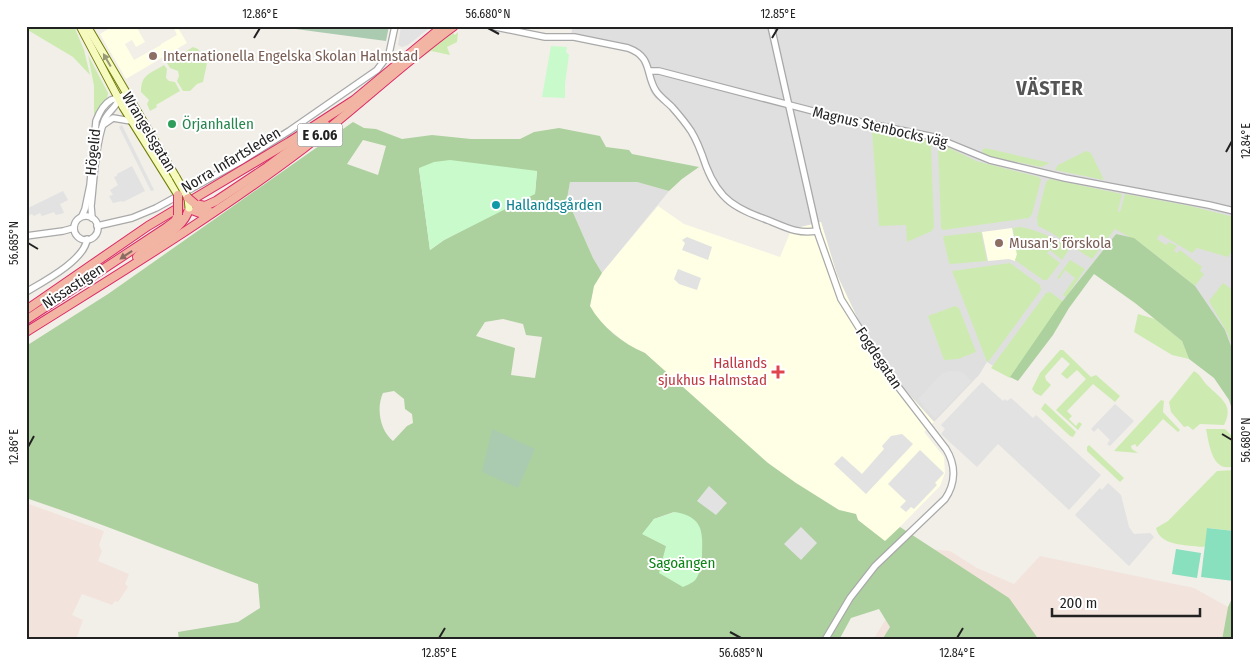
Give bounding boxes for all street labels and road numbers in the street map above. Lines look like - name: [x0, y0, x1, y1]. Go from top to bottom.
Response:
- street label: Wrangelsgatan: [118, 89, 180, 175]
- street label: Magnus Stenbocks väg: [811, 103, 949, 151]
- street label: Norra Infartsleden: [178, 123, 284, 197]
- road number: E 6.06: [298, 124, 342, 146]
- street label: Högelid: [82, 128, 104, 176]
- street label: Nissastigen: [39, 259, 107, 313]
- street label: Fogdegatan: [852, 324, 906, 392]

